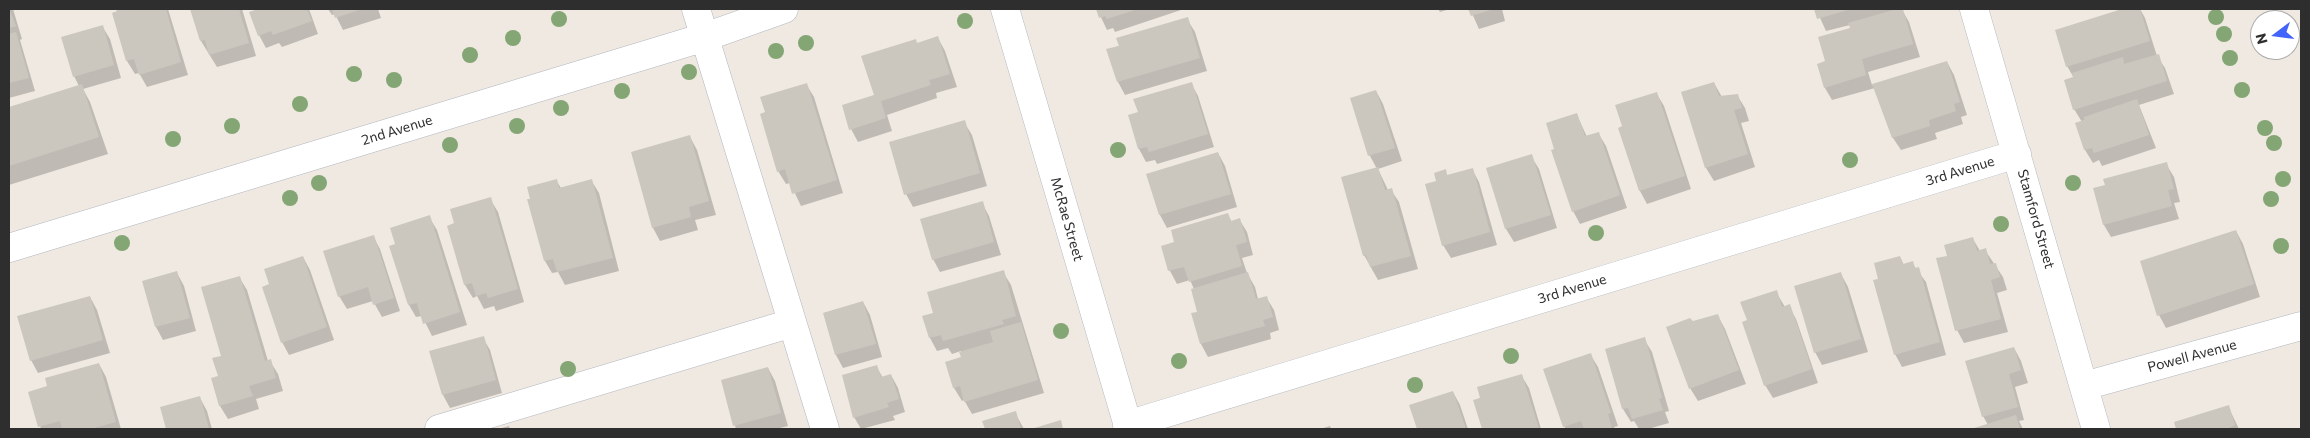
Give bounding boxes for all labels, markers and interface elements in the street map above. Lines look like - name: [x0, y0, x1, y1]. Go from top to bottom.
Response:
- north arrow: [2250, 10, 2300, 60]
- text: N: [2251, 31, 2271, 46]
- street label: 2nd Avenue: [360, 111, 434, 149]
- street label: 3rd Avenue: [1924, 153, 1996, 189]
- street label: Stamford Street: [2014, 167, 2058, 271]
- street label: McRae Street: [1047, 175, 1087, 263]
- street label: 3rd Avenue: [1536, 271, 1608, 307]
- street label: Powell Avenue: [2146, 336, 2238, 376]

